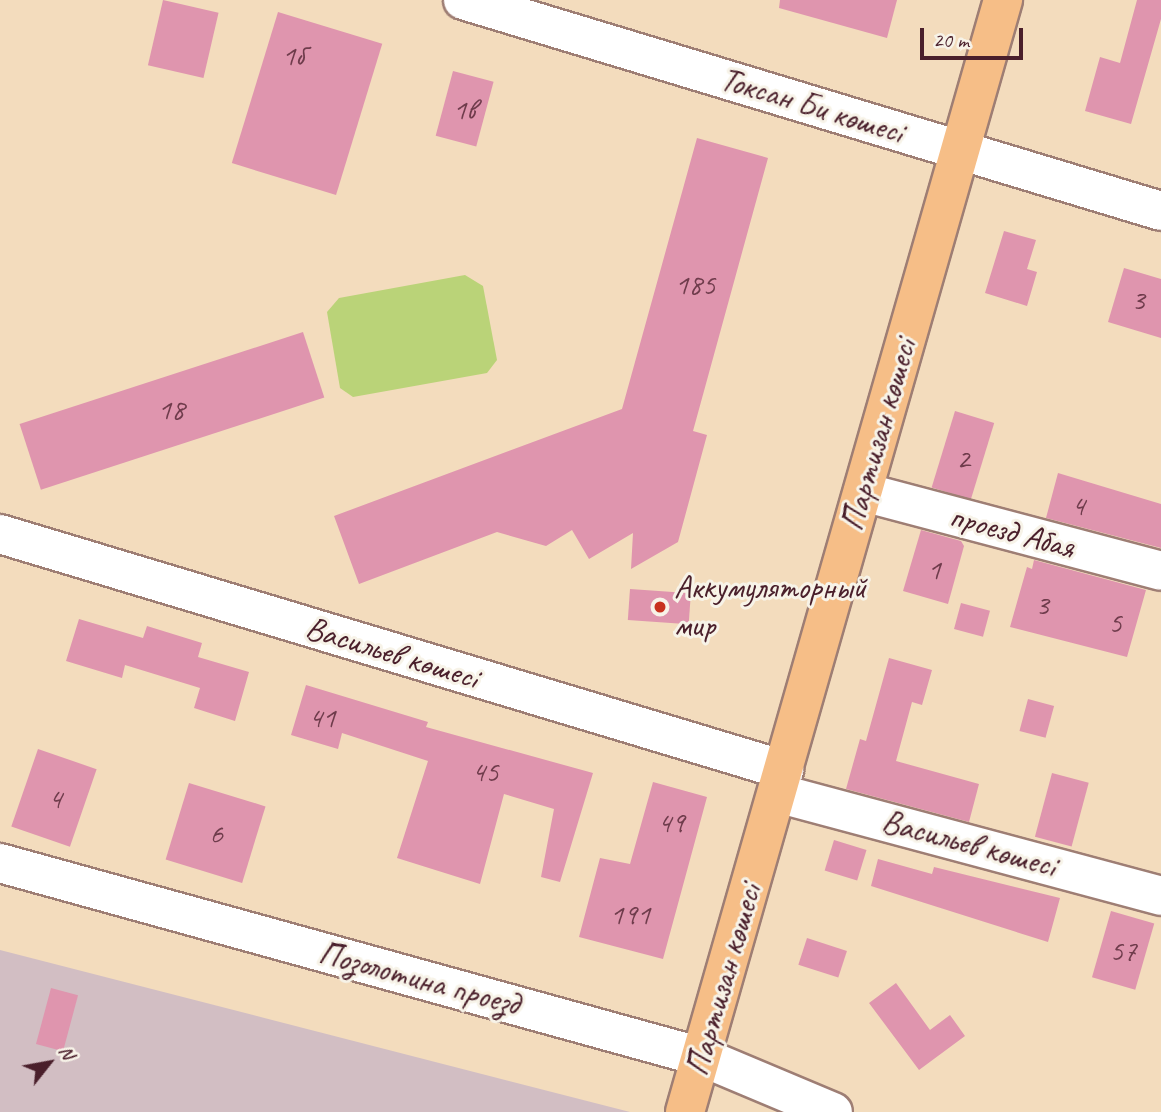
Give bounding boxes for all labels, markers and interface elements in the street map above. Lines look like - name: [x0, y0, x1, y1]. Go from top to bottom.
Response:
- scale bar: [923, 14, 1026, 58]
- text: 20 m: [933, 27, 969, 53]
- house number: 1б: [282, 37, 304, 73]
- street label: Токсан Би көшесі: [716, 59, 908, 153]
- house number: 1в: [453, 91, 475, 127]
- house number: 185: [675, 266, 715, 302]
- house number: 3: [1131, 281, 1145, 317]
- street label: Партизан көшесі: [833, 334, 925, 536]
- house number: 18: [158, 391, 184, 427]
- house number: 2: [956, 440, 970, 476]
- house number: 4: [1071, 487, 1085, 523]
- street label: проезд Абая: [945, 496, 1079, 568]
- house number: 1: [927, 551, 941, 587]
- place label: Аккумуляторный мир: [674, 568, 866, 646]
- house number: 3: [1035, 586, 1049, 622]
- marker: Аккумуляторный мир: [652, 599, 668, 615]
- house number: 5: [1108, 604, 1122, 640]
- street label: Васильев көшесі: [301, 608, 483, 698]
- house number: 41: [309, 699, 335, 735]
- house number: 45: [472, 753, 498, 789]
- house number: 4: [48, 780, 62, 816]
- street label: Васильев көшесі: [878, 802, 1060, 886]
- house number: 49: [658, 804, 684, 840]
- house number: 6: [209, 815, 223, 851]
- street label: Партизан көшесі: [678, 879, 770, 1081]
- house number: 191: [610, 896, 650, 932]
- house number: 57: [1110, 932, 1136, 968]
- street label: Позолотина проезд: [314, 933, 524, 1025]
- north arrow: [14, 1028, 84, 1098]
- text: N: [54, 1041, 80, 1063]

